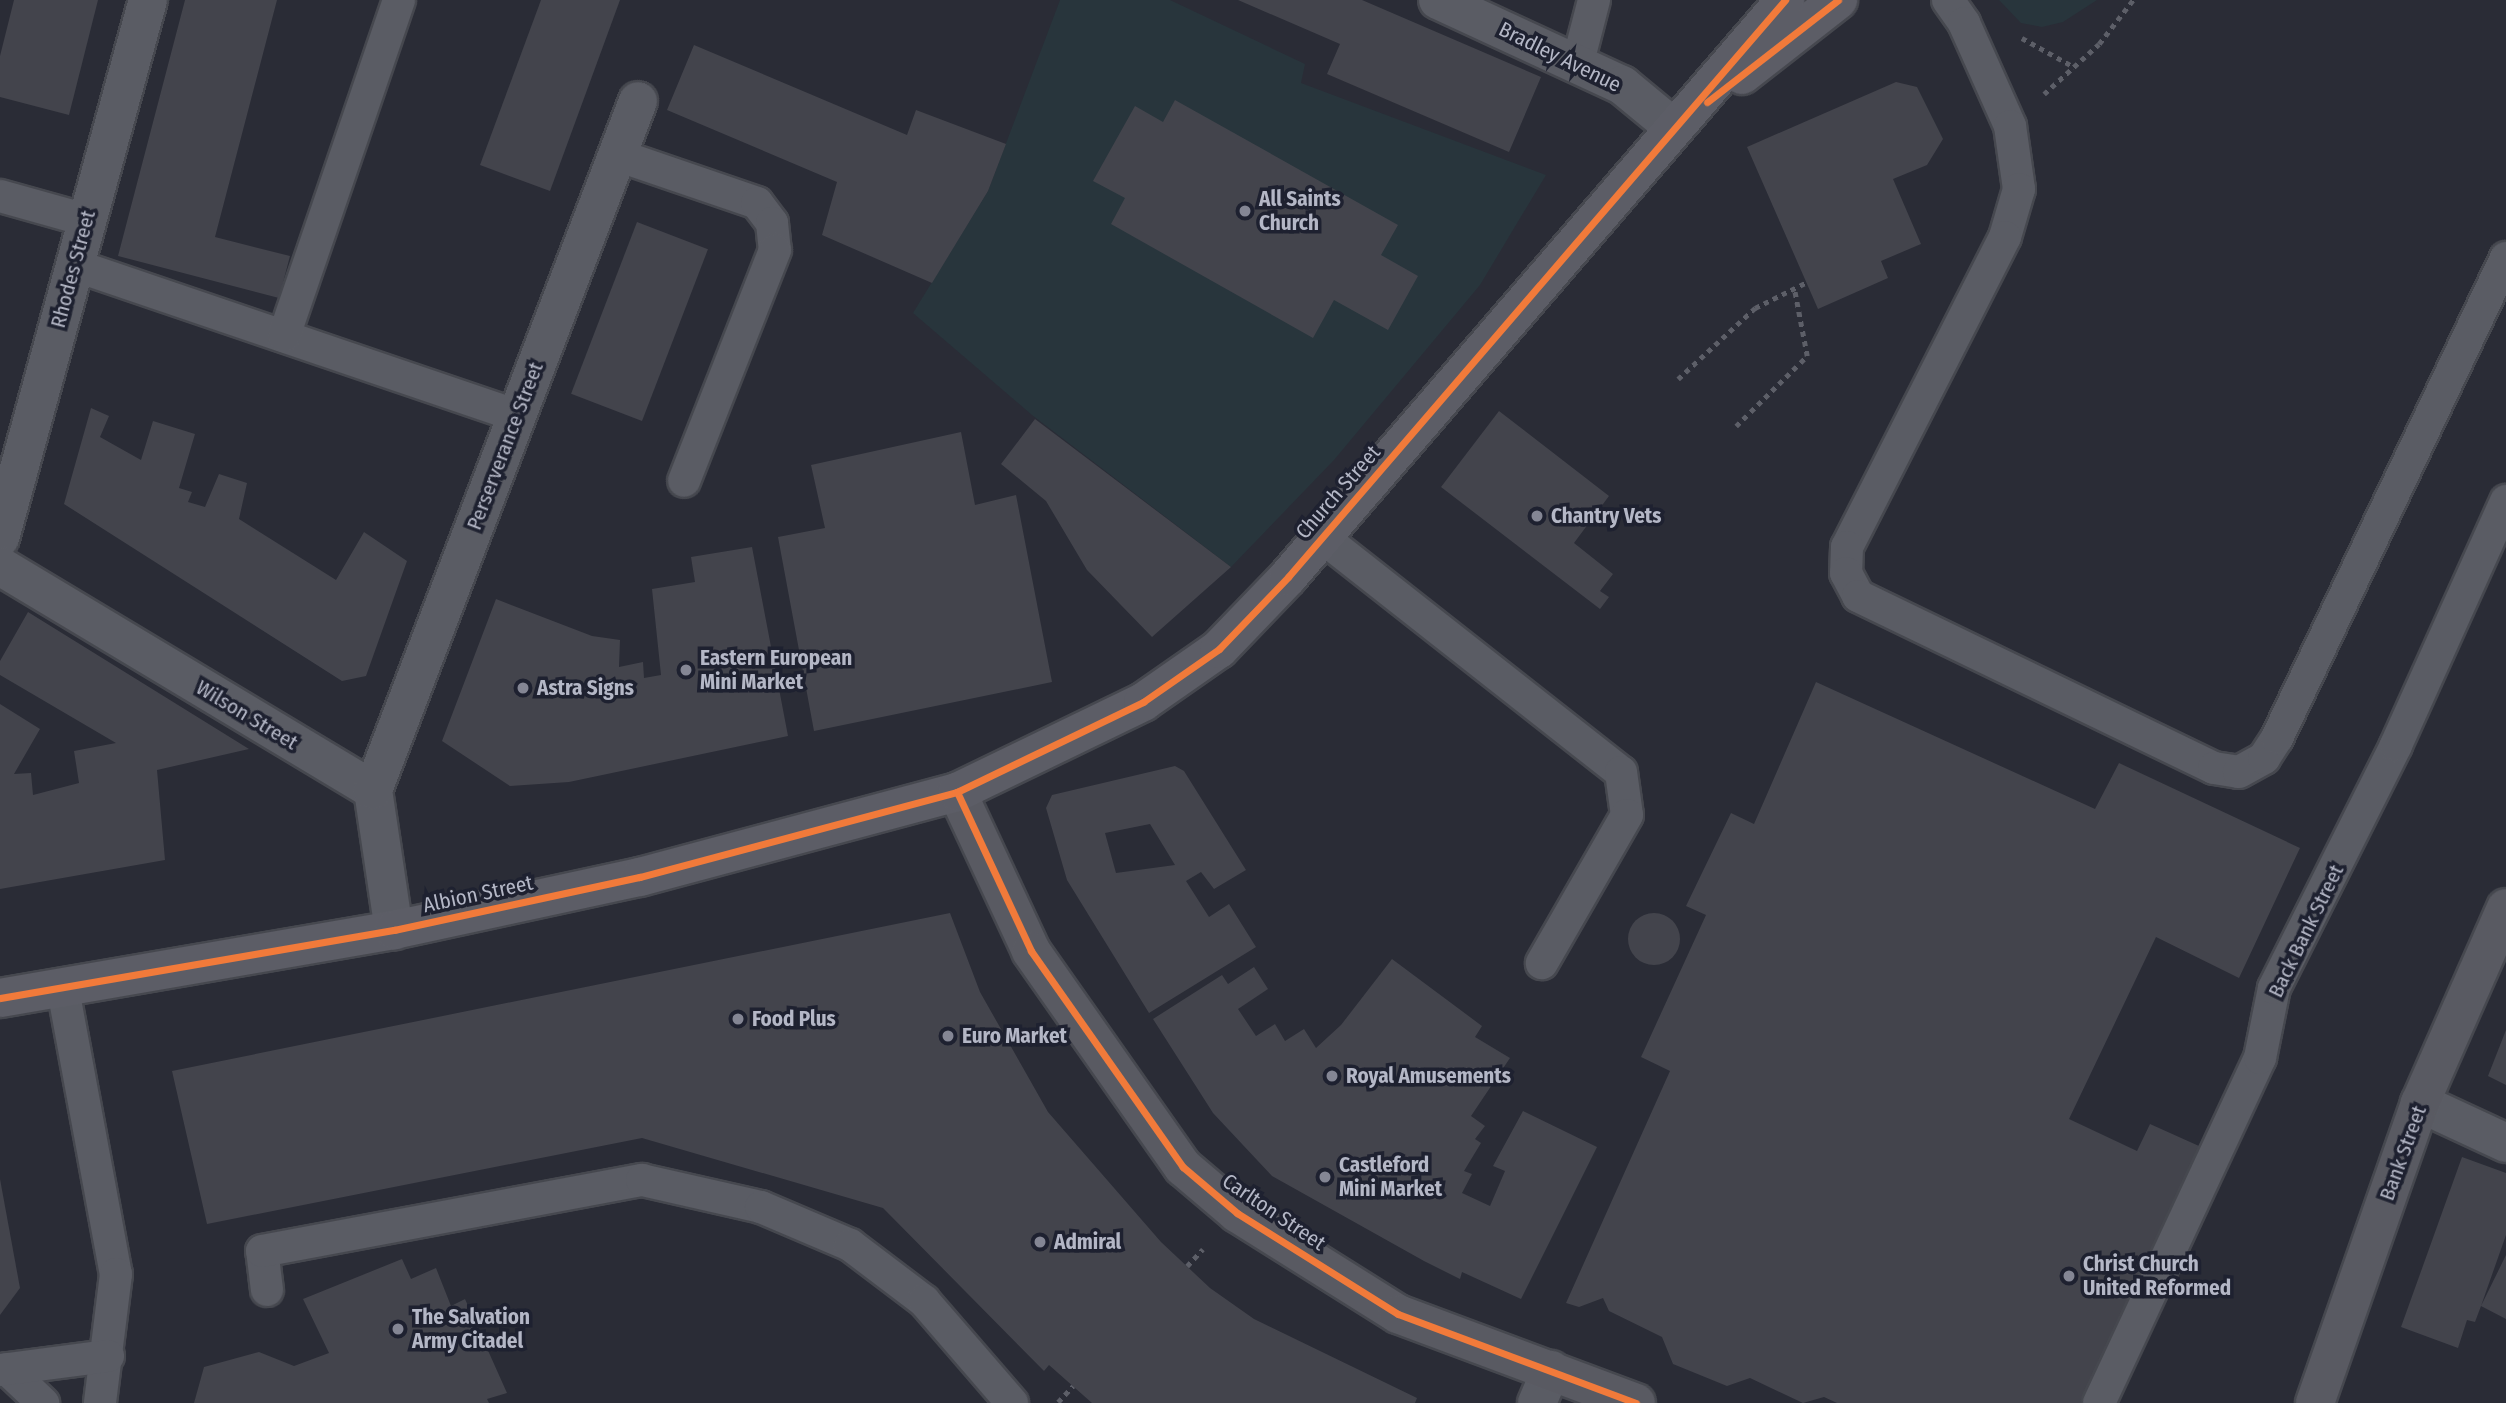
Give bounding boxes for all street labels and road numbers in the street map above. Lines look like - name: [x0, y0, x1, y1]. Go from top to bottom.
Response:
- street label: Bradley Avenue: [1495, 17, 1625, 97]
- street label: Rhodes Street: [45, 207, 101, 331]
- street label: Perserverance Street: [461, 359, 549, 533]
- street label: Church Street: [1290, 440, 1386, 544]
- street label: Wilson Street: [192, 675, 302, 755]
- street label: Back Bank Street: [2263, 860, 2349, 1002]
- street label: Albion Street: [421, 870, 535, 918]
- street label: Bank Street: [2374, 1102, 2432, 1204]
- street label: Carlton Street: [1218, 1168, 1330, 1256]

